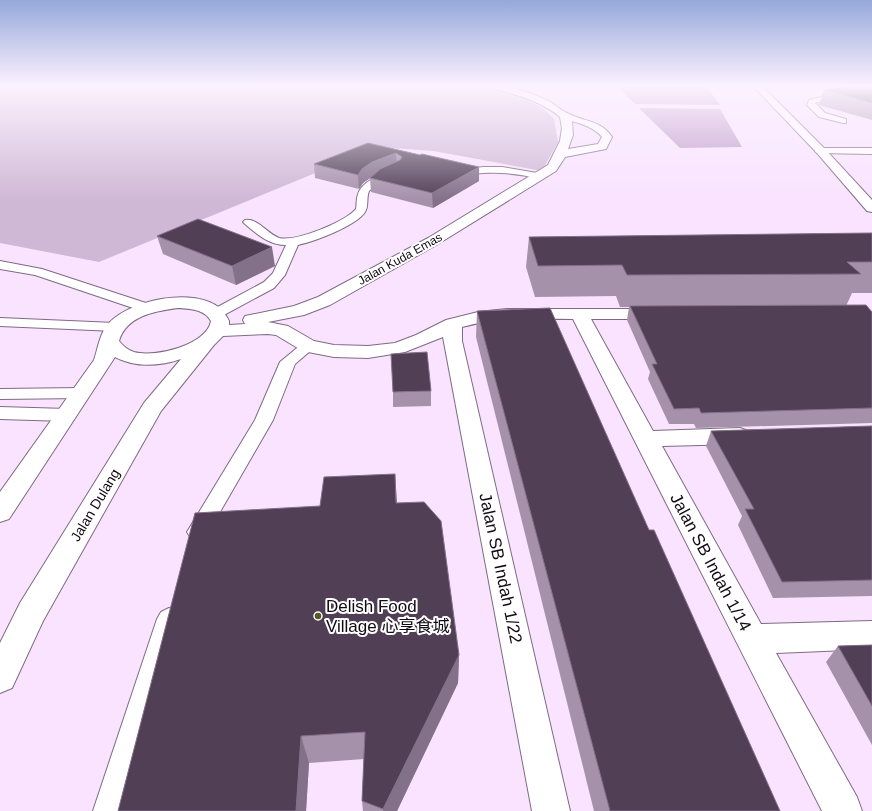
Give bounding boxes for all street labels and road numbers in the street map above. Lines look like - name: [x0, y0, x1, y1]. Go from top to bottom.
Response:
- street label: Jalan Kuda Emas: [355, 230, 445, 288]
- street label: Jalan Dulang: [67, 466, 123, 544]
- street label: Jalan SB Indah 1/14: [666, 490, 755, 634]
- street label: Jalan SB Indah 1/22: [475, 491, 526, 645]

